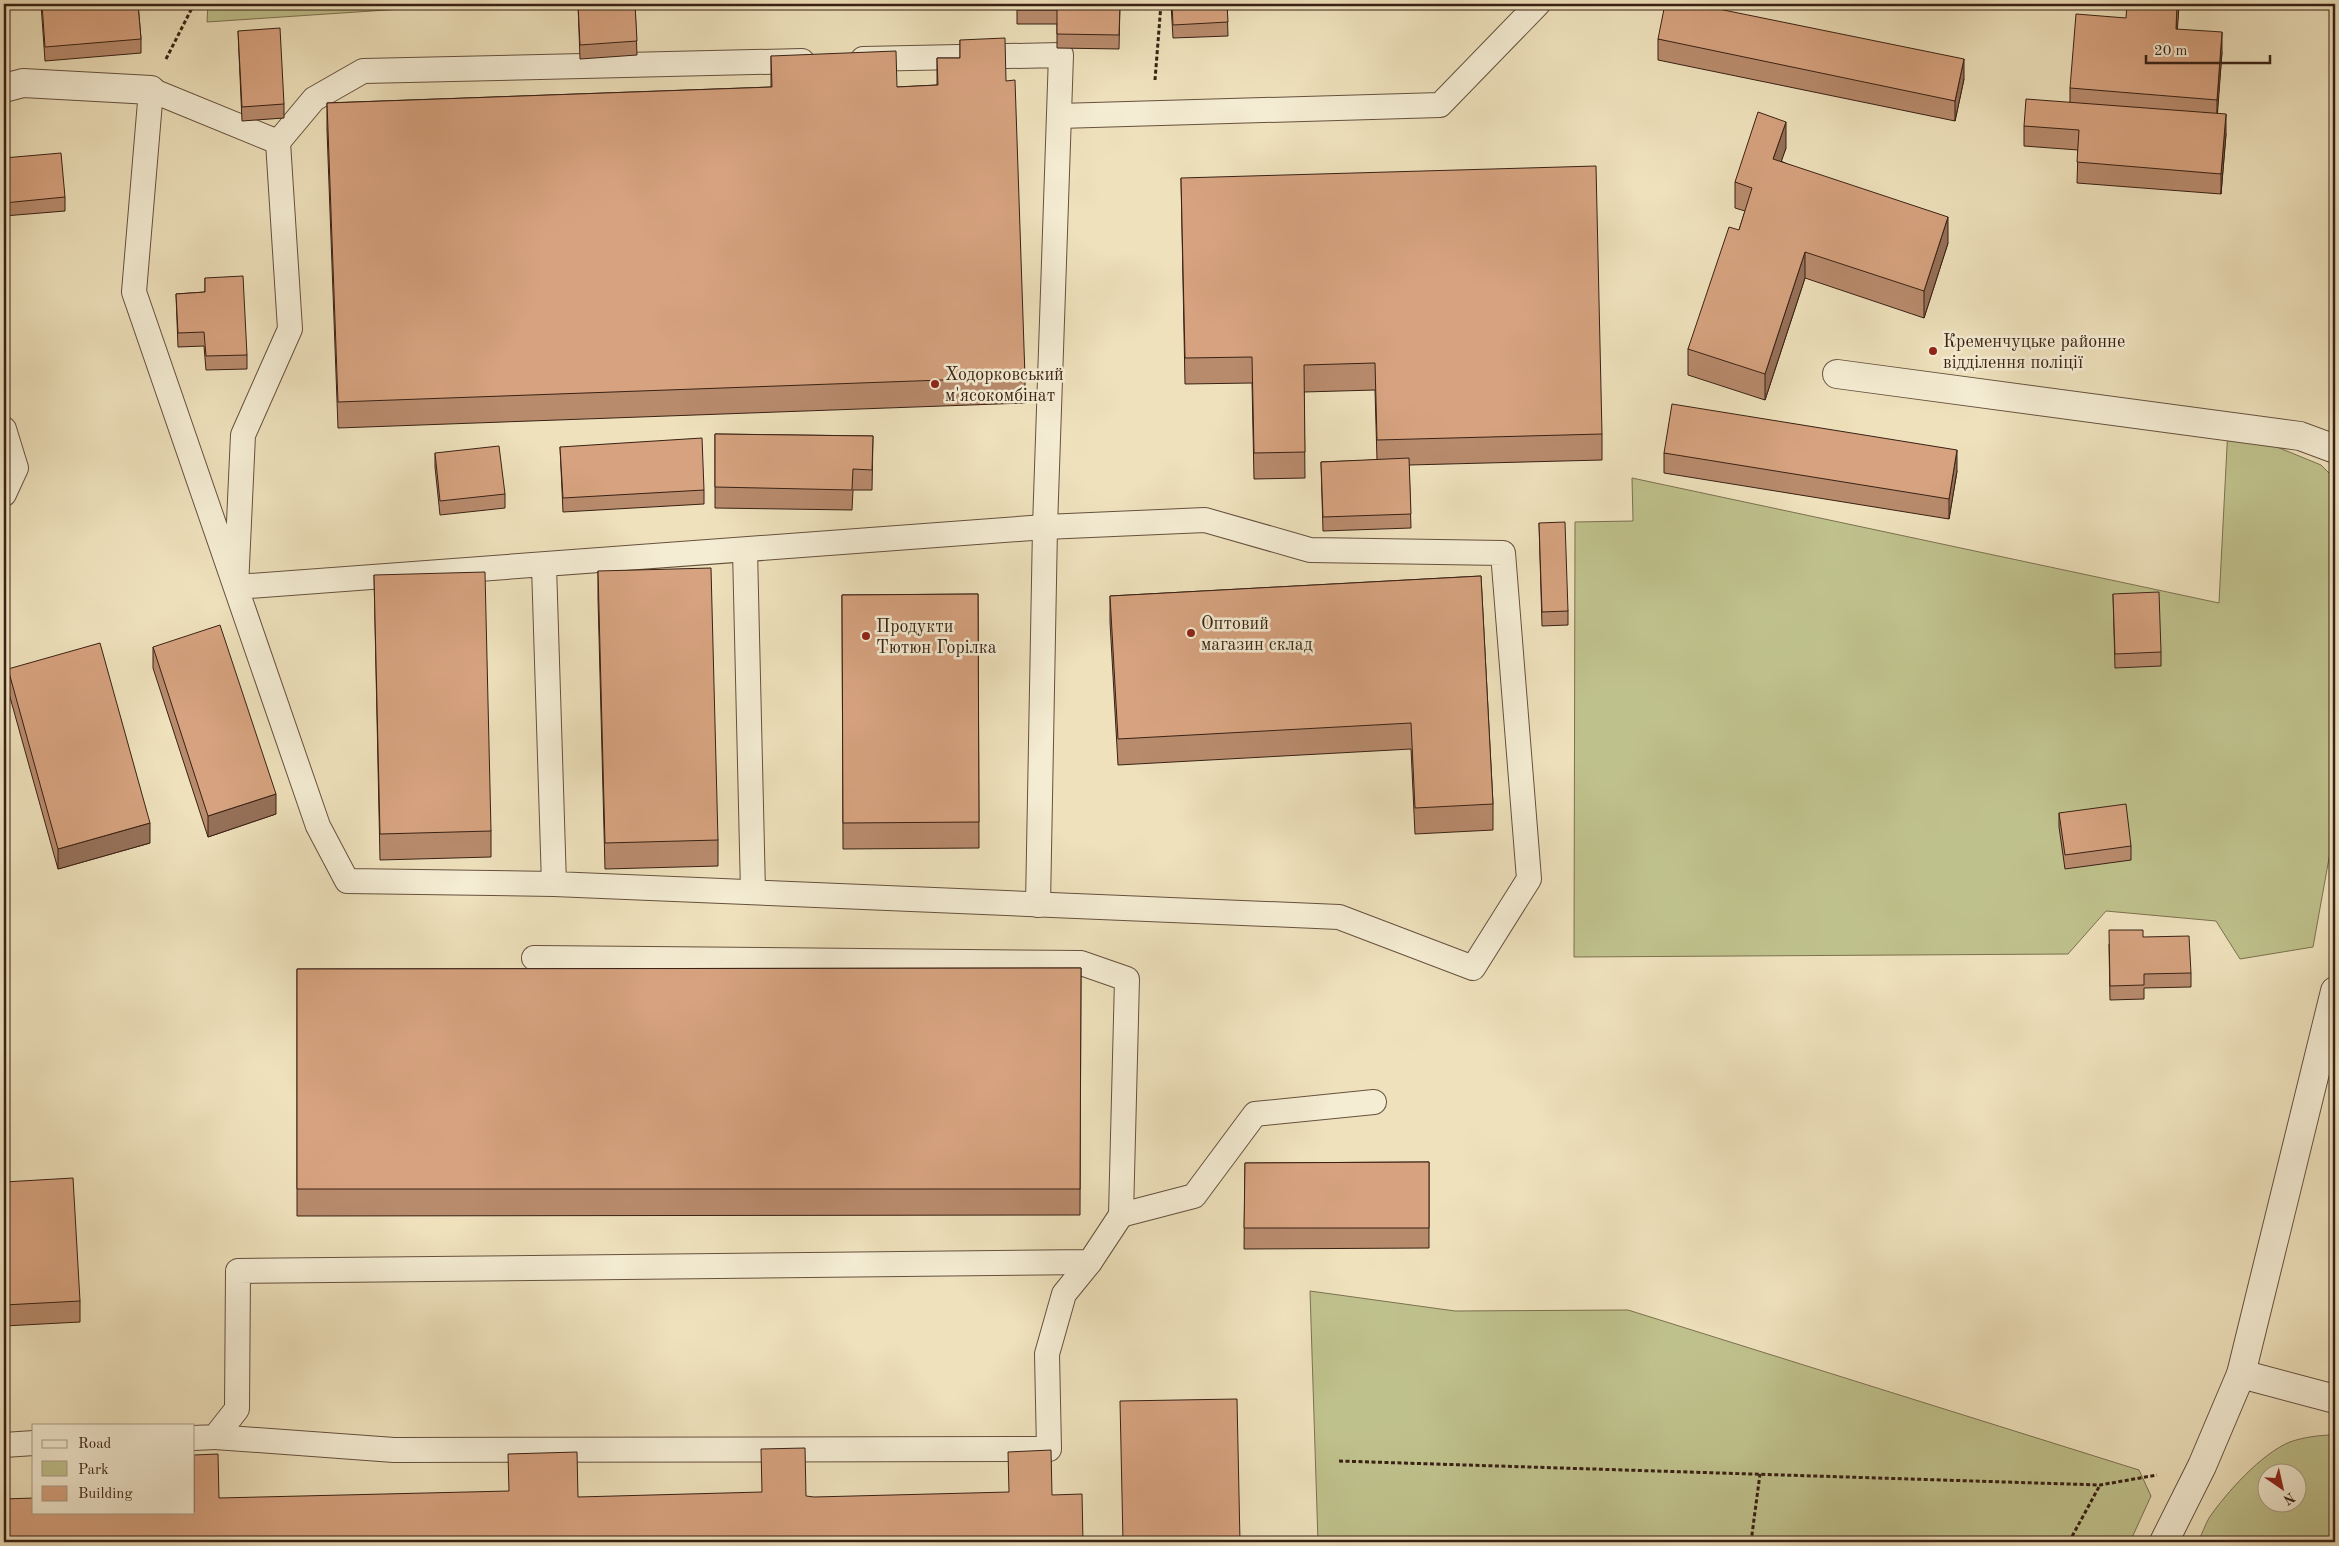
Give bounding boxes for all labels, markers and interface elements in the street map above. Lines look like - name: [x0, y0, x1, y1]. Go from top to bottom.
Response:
- scale bar: [2146, 32, 2270, 64]
- text: 20 m: [2154, 44, 2188, 59]
- place label: Кременчуцьке районне відділення поліції: [1943, 333, 2125, 372]
- marker: Кременчуцьке районне відділення поліції: [1927, 345, 1939, 357]
- place label: Ходорковський м'ясокомбінат: [945, 366, 1064, 405]
- marker: Ходорковський м'ясокомбінат: [929, 378, 941, 390]
- place label: Оптовий магазин склад: [1201, 615, 1313, 654]
- place label: Продукти Тютюн Горілка: [876, 618, 997, 657]
- marker: Оптовий магазин склад: [1185, 627, 1197, 639]
- marker: Продукти Тютюн Горілка: [860, 630, 872, 642]
- legend: [32, 1424, 195, 1514]
- text: Road: [78, 1437, 112, 1452]
- text: Park: [78, 1463, 109, 1478]
- north arrow: [2256, 1464, 2306, 1514]
- text: Building: [78, 1487, 133, 1502]
- text: N: [2280, 1489, 2297, 1507]

